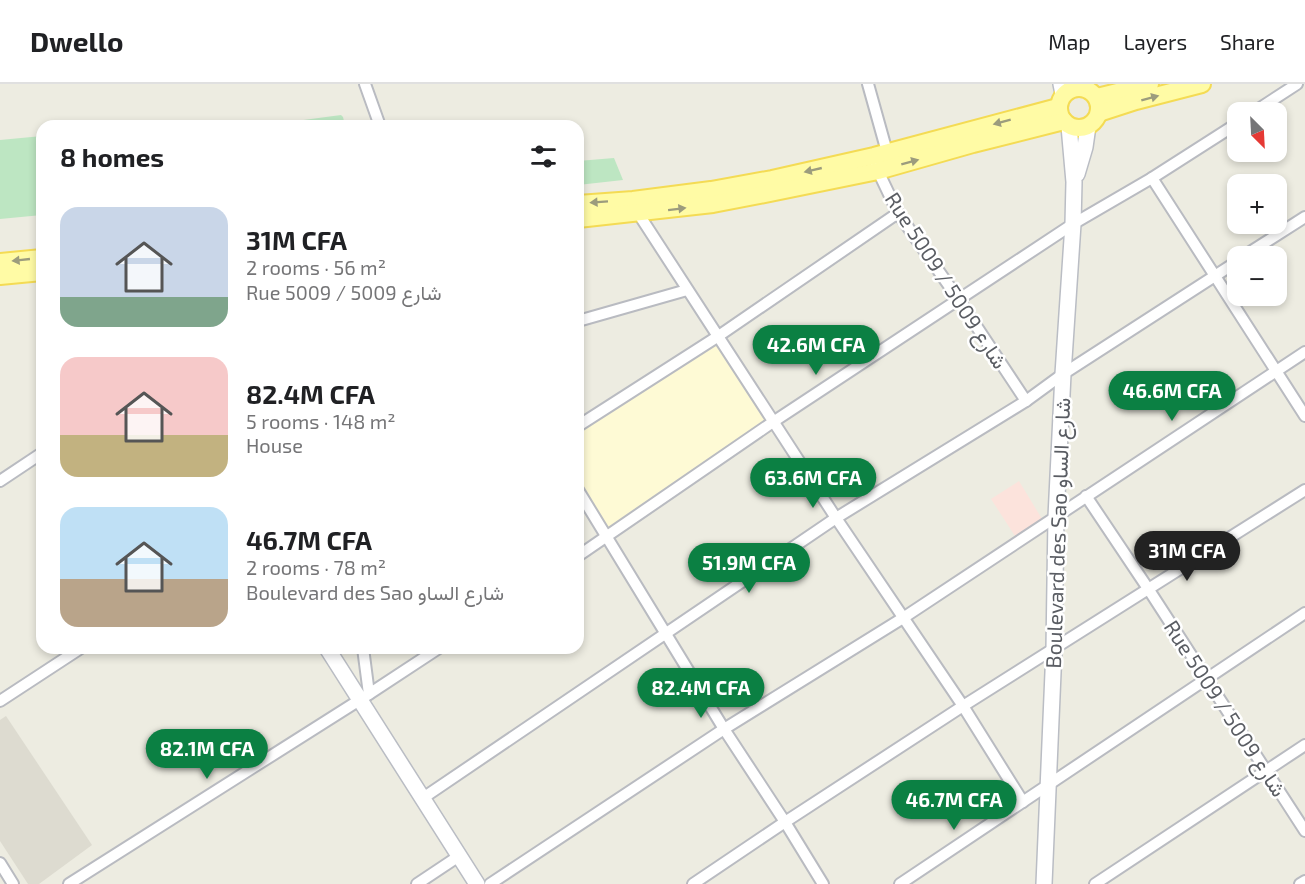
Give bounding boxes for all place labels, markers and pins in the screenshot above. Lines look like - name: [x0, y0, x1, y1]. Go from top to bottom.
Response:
- pin: 42.6M CFA: [747, 325, 885, 376]
- pin: 46.6M CFA: [1103, 371, 1241, 422]
- pin: 63.6M CFA: [744, 458, 882, 509]
- pin: 31M CFA: [1132, 531, 1242, 582]
- pin: 51.9M CFA: [680, 543, 818, 594]
- pin: 82.4M CFA: [632, 668, 770, 719]
- pin: 82.1M CFA: [138, 729, 276, 780]
- pin: 46.7M CFA: [885, 780, 1023, 831]

